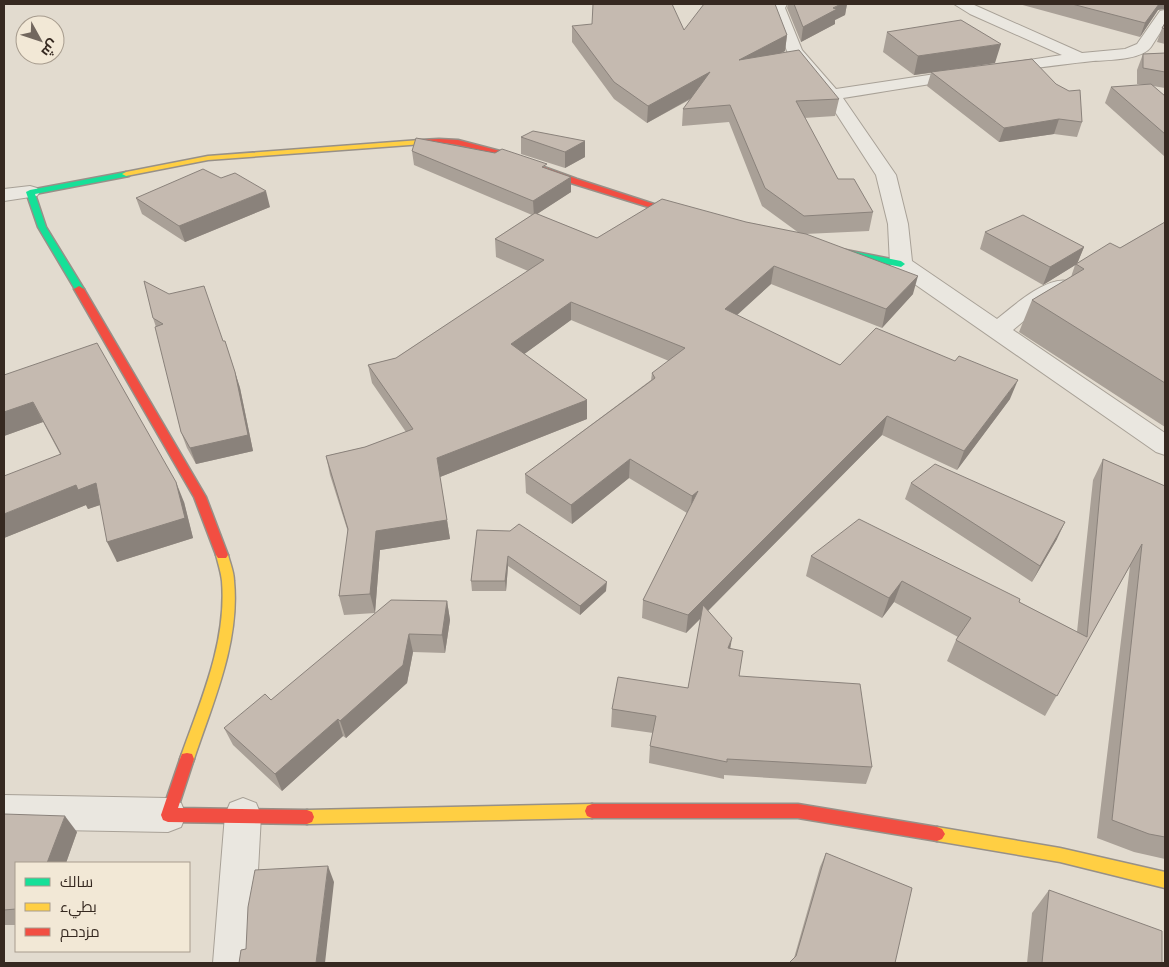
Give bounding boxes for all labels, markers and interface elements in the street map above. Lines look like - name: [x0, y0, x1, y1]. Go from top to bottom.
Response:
- north arrow: [15, 15, 65, 65]
- text: ش: [37, 35, 63, 62]
- legend: [15, 862, 190, 952]
- text: سالك: [60, 871, 93, 892]
- text: بطيء: [60, 896, 97, 919]
- text: مزدحم: [60, 921, 100, 942]

